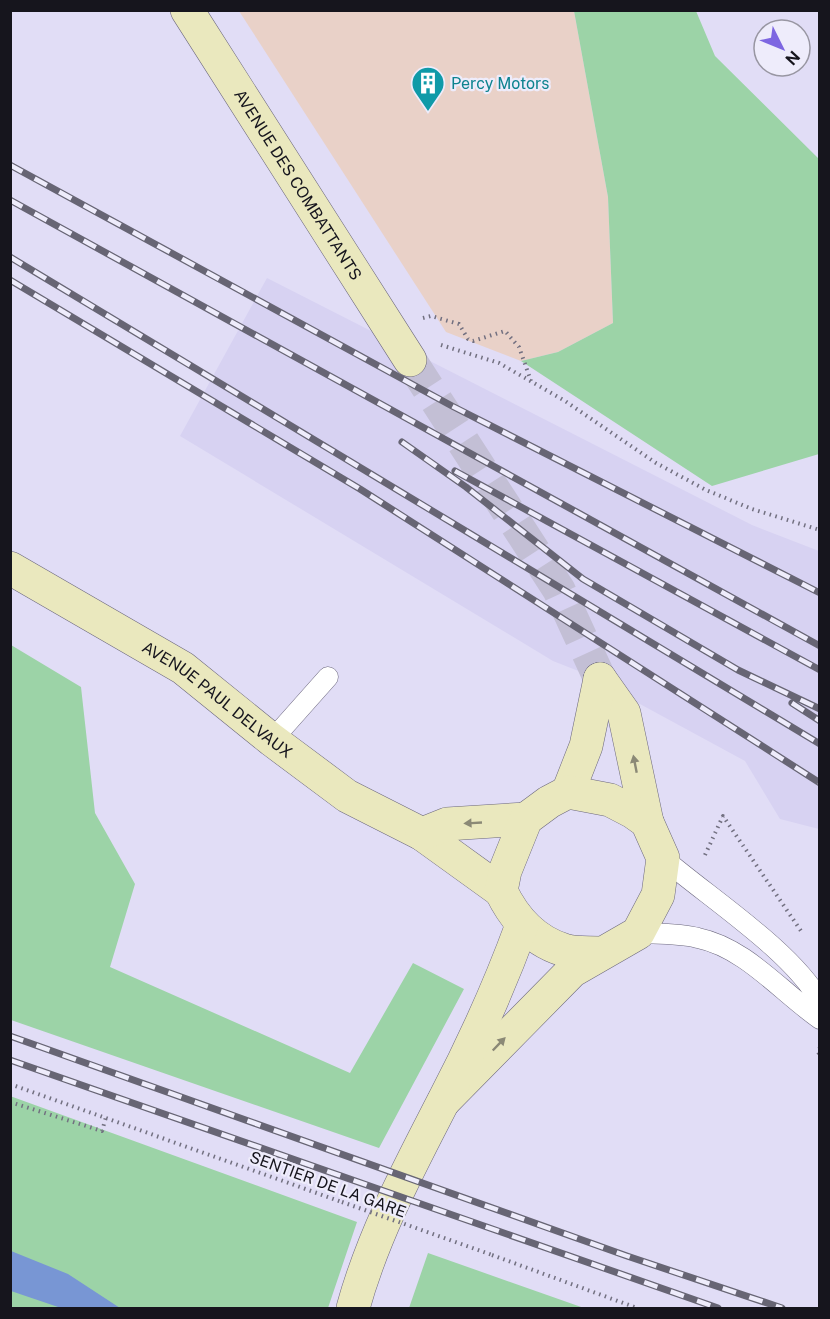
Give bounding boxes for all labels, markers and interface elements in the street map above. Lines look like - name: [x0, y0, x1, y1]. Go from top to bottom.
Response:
- north arrow: [752, 18, 812, 78]
- text: N: [781, 47, 804, 69]
- building icon: Percy Motors: [410, 65, 446, 112]
- place label: Percy Motors: [451, 74, 549, 93]
- street label: AVENUE DES COMBATTANTS: [230, 86, 366, 284]
- street label: AVENUE PAUL DELVAUX: [139, 637, 296, 762]
- one-way arrow: [630, 755, 640, 774]
- one-way arrow: [464, 818, 483, 827]
- one-way arrow: [492, 1037, 506, 1051]
- street label: SENTIER DE LA GARE: [247, 1147, 409, 1222]

